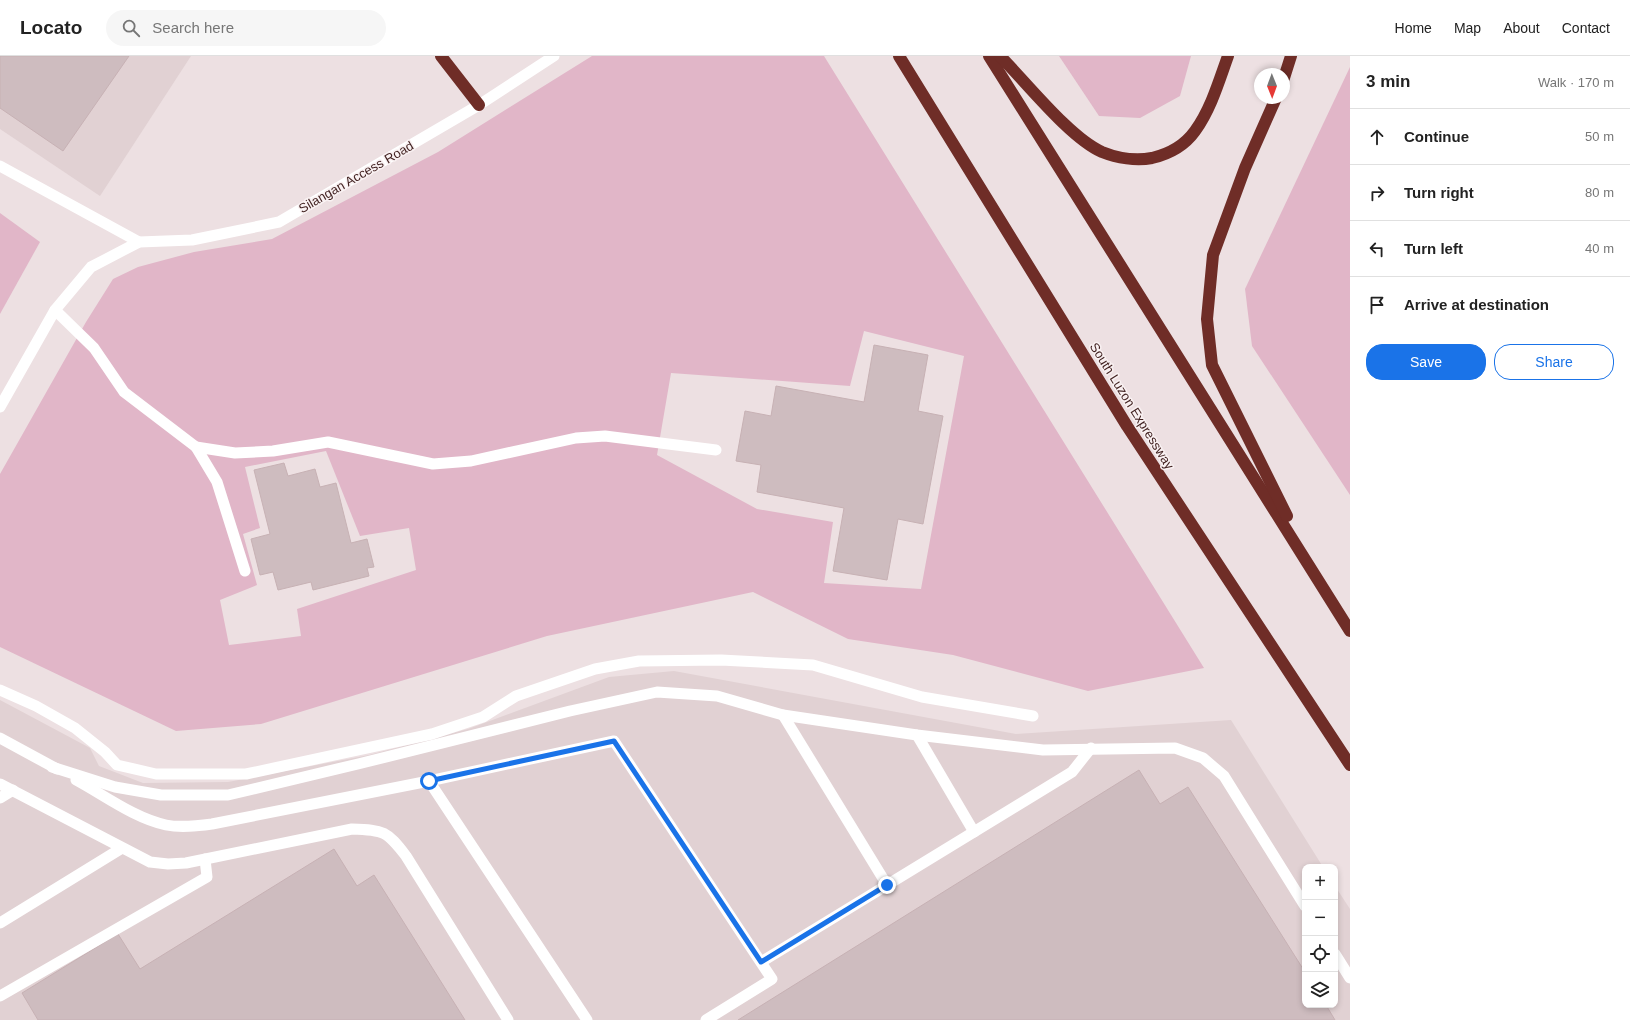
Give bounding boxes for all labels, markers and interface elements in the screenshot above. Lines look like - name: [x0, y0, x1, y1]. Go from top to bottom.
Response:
- search box: [106, 10, 386, 46]
- text: Locato: [20, 17, 82, 38]
- icon: search: [120, 17, 142, 39]
- text: Search here: [152, 19, 234, 36]
- text: Home: [1395, 20, 1432, 36]
- text: Map: [1454, 20, 1481, 36]
- text: About: [1503, 20, 1540, 36]
- text: Contact: [1562, 20, 1610, 36]
- north arrow: [1254, 68, 1290, 104]
- text: 3 min: [1366, 72, 1410, 91]
- text: Walk · 170 m: [1538, 75, 1614, 90]
- icon: ahead: [1366, 126, 1388, 148]
- text: Continue: [1404, 128, 1469, 145]
- text: 50 m: [1585, 129, 1614, 144]
- street label: Silangan Access Road: [296, 138, 416, 216]
- icon: right: [1366, 182, 1388, 204]
- text: Turn right: [1404, 184, 1474, 201]
- text: 80 m: [1585, 185, 1614, 200]
- icon: left: [1366, 238, 1388, 260]
- text: Turn left: [1404, 240, 1463, 257]
- text: 40 m: [1585, 241, 1614, 256]
- icon: arrive: [1366, 294, 1388, 316]
- text: Arrive at destination: [1404, 296, 1549, 313]
- street label: South Luzon Expressway: [1087, 340, 1177, 473]
- button: Save: [1366, 344, 1486, 380]
- button: Share: [1494, 344, 1614, 380]
- route start: [420, 772, 438, 790]
- map controls: [1302, 864, 1338, 1008]
- button: +: [1302, 864, 1338, 900]
- route end: [878, 876, 896, 894]
- button: −: [1302, 900, 1338, 936]
- button: locate: [1302, 936, 1338, 972]
- button: layers: [1302, 972, 1338, 1008]

